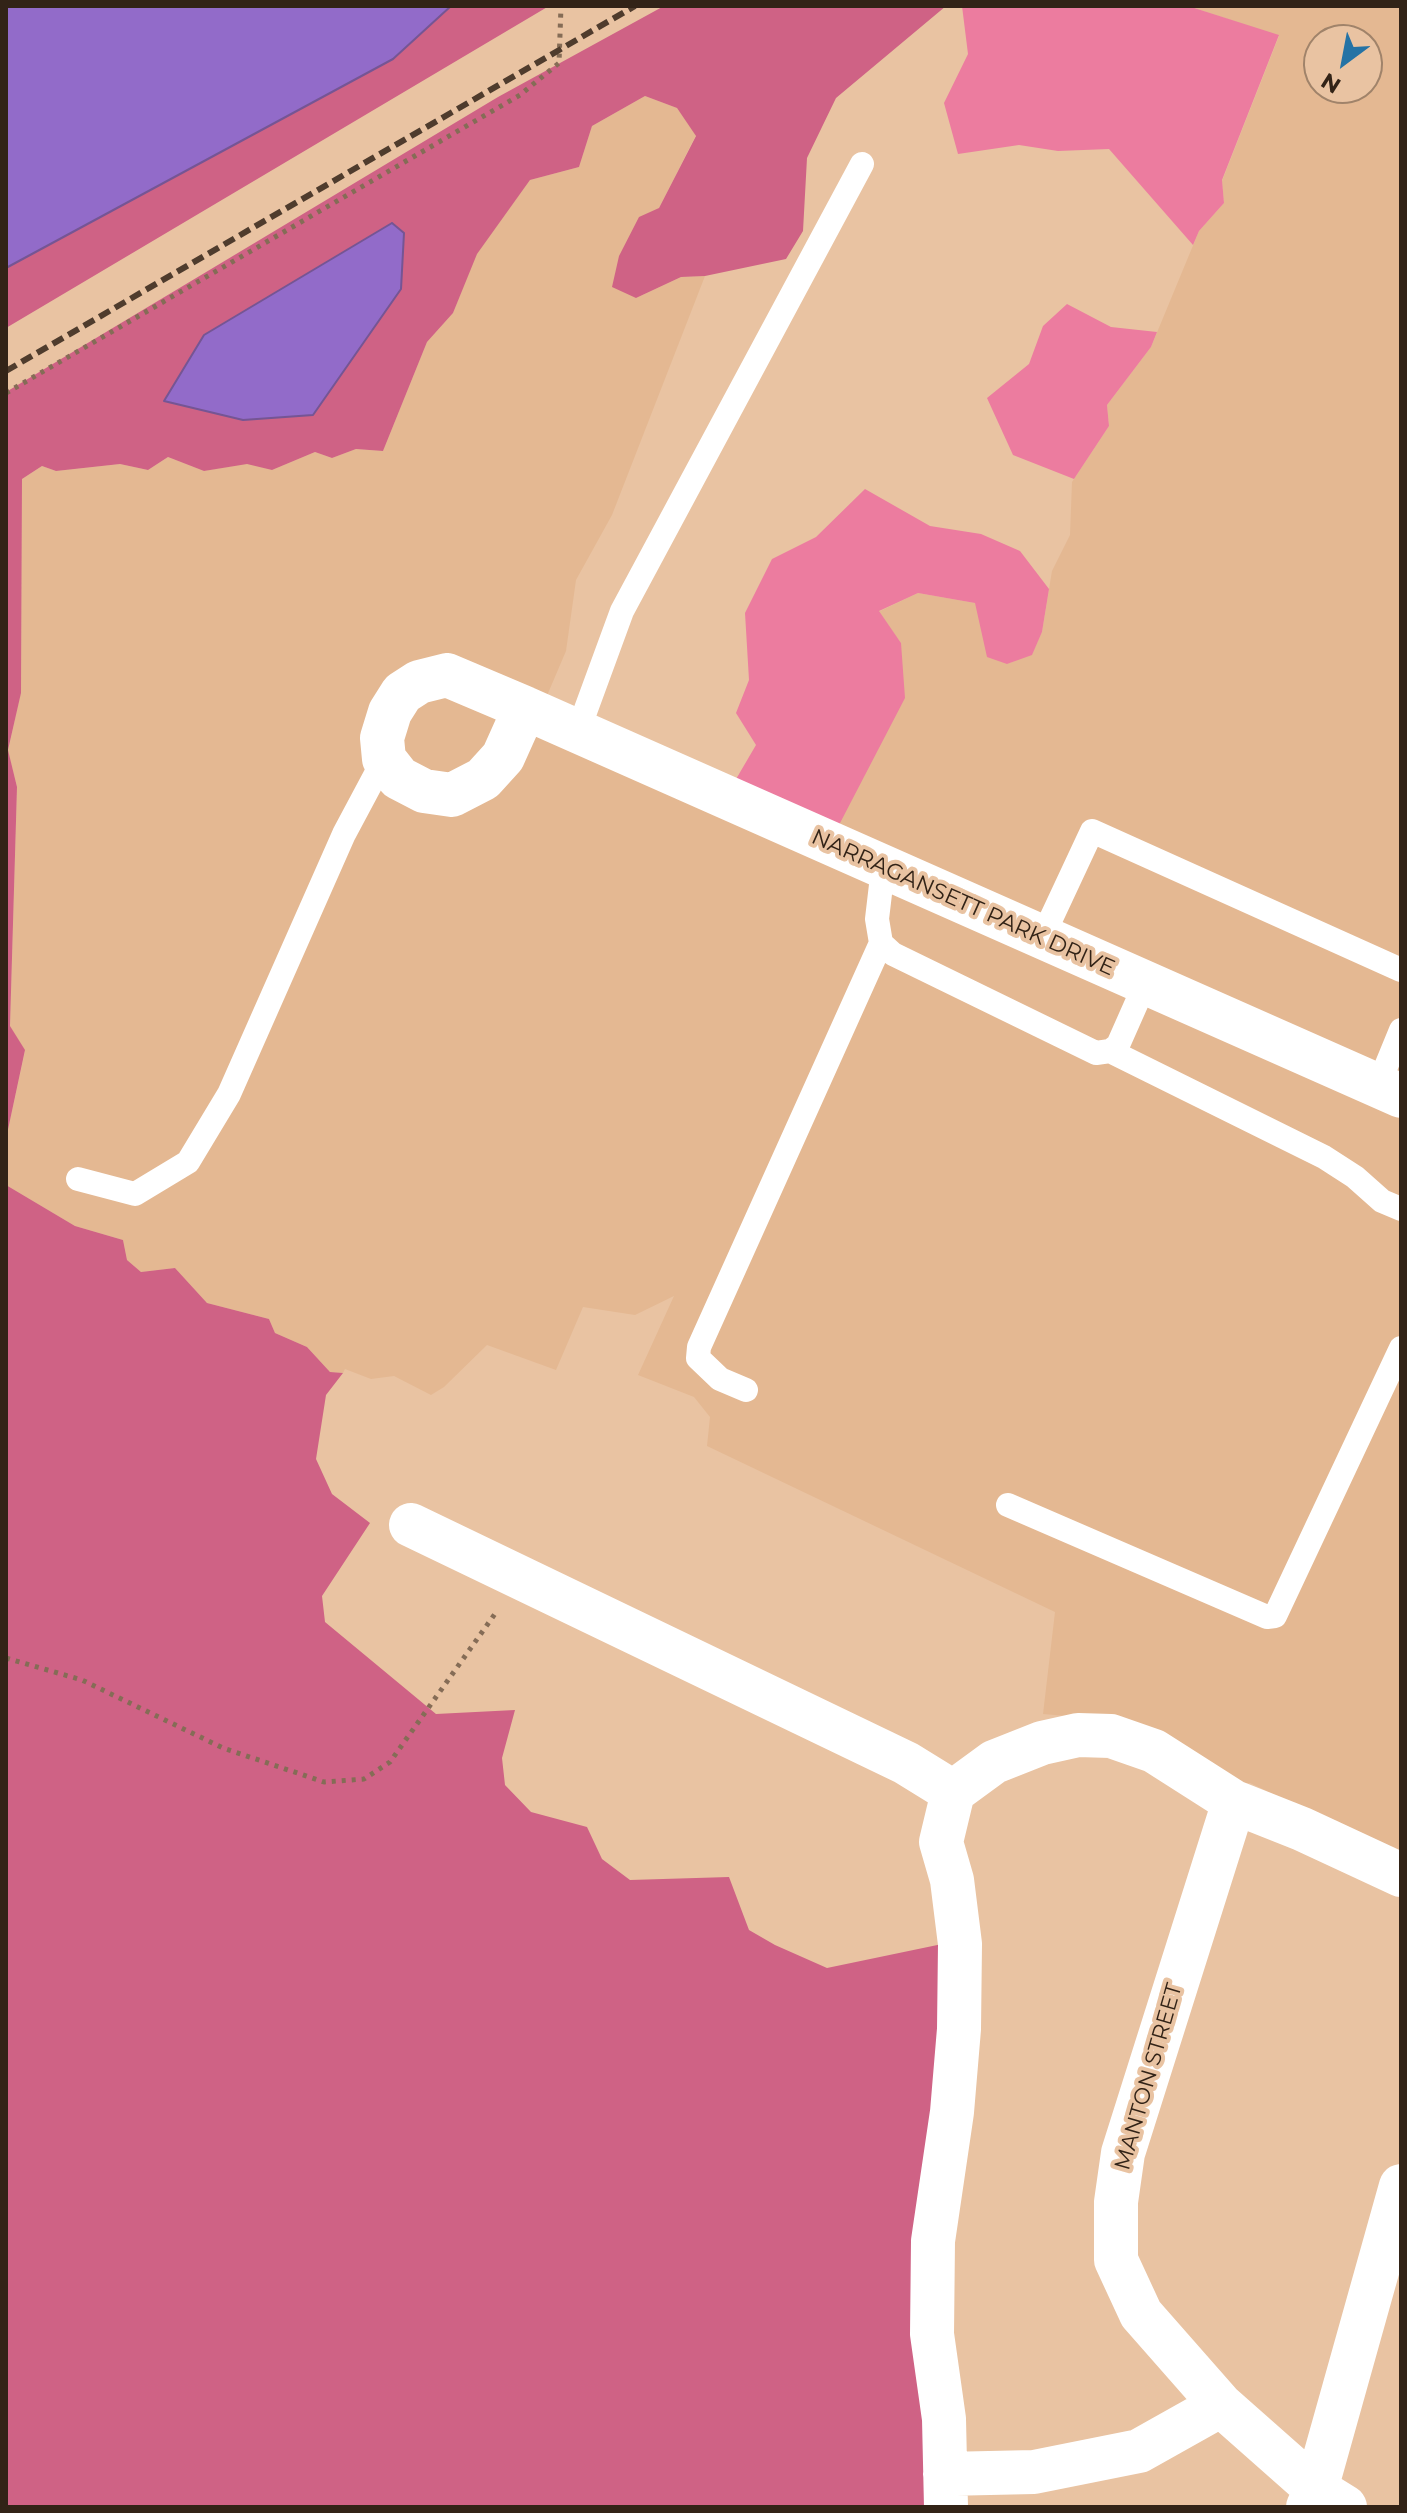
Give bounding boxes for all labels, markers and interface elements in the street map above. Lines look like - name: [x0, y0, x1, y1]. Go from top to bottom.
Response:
- north arrow: [1303, 24, 1383, 104]
- text: N: [1316, 67, 1346, 99]
- street label: NARRAGANSETT PARK DRIVE: [807, 824, 1119, 982]
- street label: MANTON STREET: [1110, 1981, 1188, 2173]

